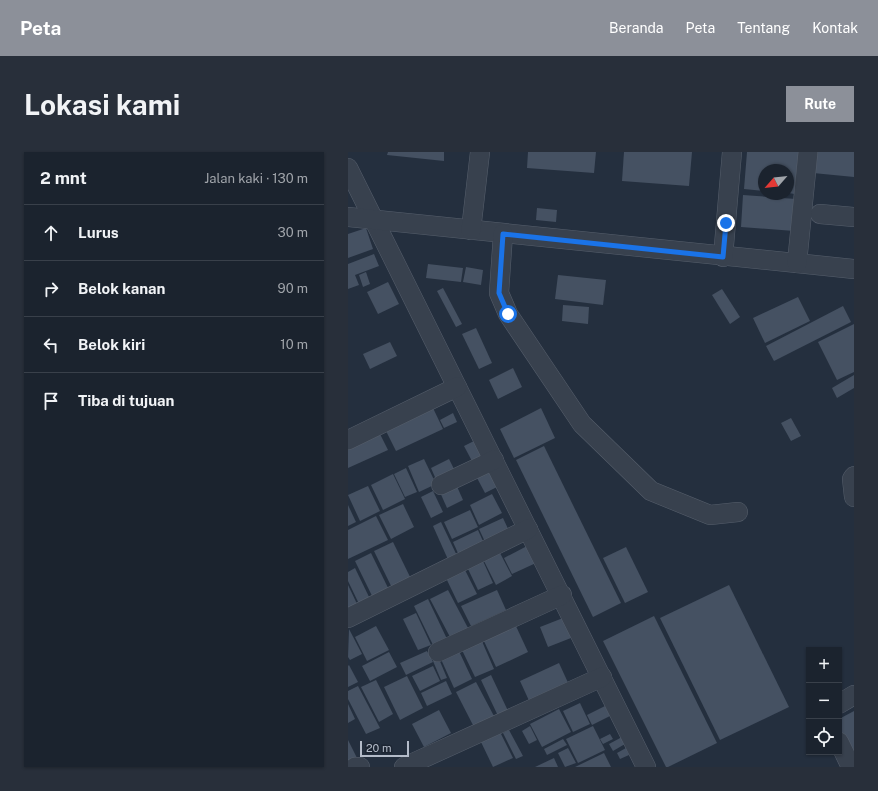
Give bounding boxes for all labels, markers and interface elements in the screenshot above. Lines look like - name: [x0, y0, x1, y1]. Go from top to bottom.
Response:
- text: Peta: [20, 17, 61, 39]
- text: Beranda: [609, 20, 664, 36]
- text: Peta: [686, 20, 715, 36]
- text: Tentang: [737, 20, 790, 36]
- text: Kontak: [812, 20, 858, 36]
- button: Rute: [786, 86, 854, 122]
- text: Lokasi kami: [24, 88, 180, 121]
- north arrow: [758, 164, 794, 200]
- text: 2 mnt: [40, 168, 87, 188]
- text: Jalan kaki · 130 m: [204, 171, 308, 186]
- route end: [717, 214, 735, 232]
- icon: ahead: [40, 222, 62, 244]
- text: Lurus: [78, 224, 119, 241]
- text: 30 m: [278, 225, 308, 240]
- icon: right: [40, 278, 62, 300]
- text: Belok kanan: [78, 280, 165, 297]
- text: 90 m: [278, 281, 308, 296]
- route start: [499, 305, 517, 323]
- icon: left: [40, 334, 62, 356]
- text: Belok kiri: [78, 336, 145, 353]
- text: 10 m: [280, 337, 308, 352]
- icon: arrive: [40, 390, 62, 412]
- text: Tiba di tujuan: [78, 392, 174, 409]
- map controls: [806, 647, 842, 755]
- button: +: [806, 647, 842, 683]
- button: −: [806, 683, 842, 719]
- button: locate: [806, 719, 842, 755]
- scale bar: [360, 739, 409, 758]
- text: 20 m: [366, 742, 391, 754]

